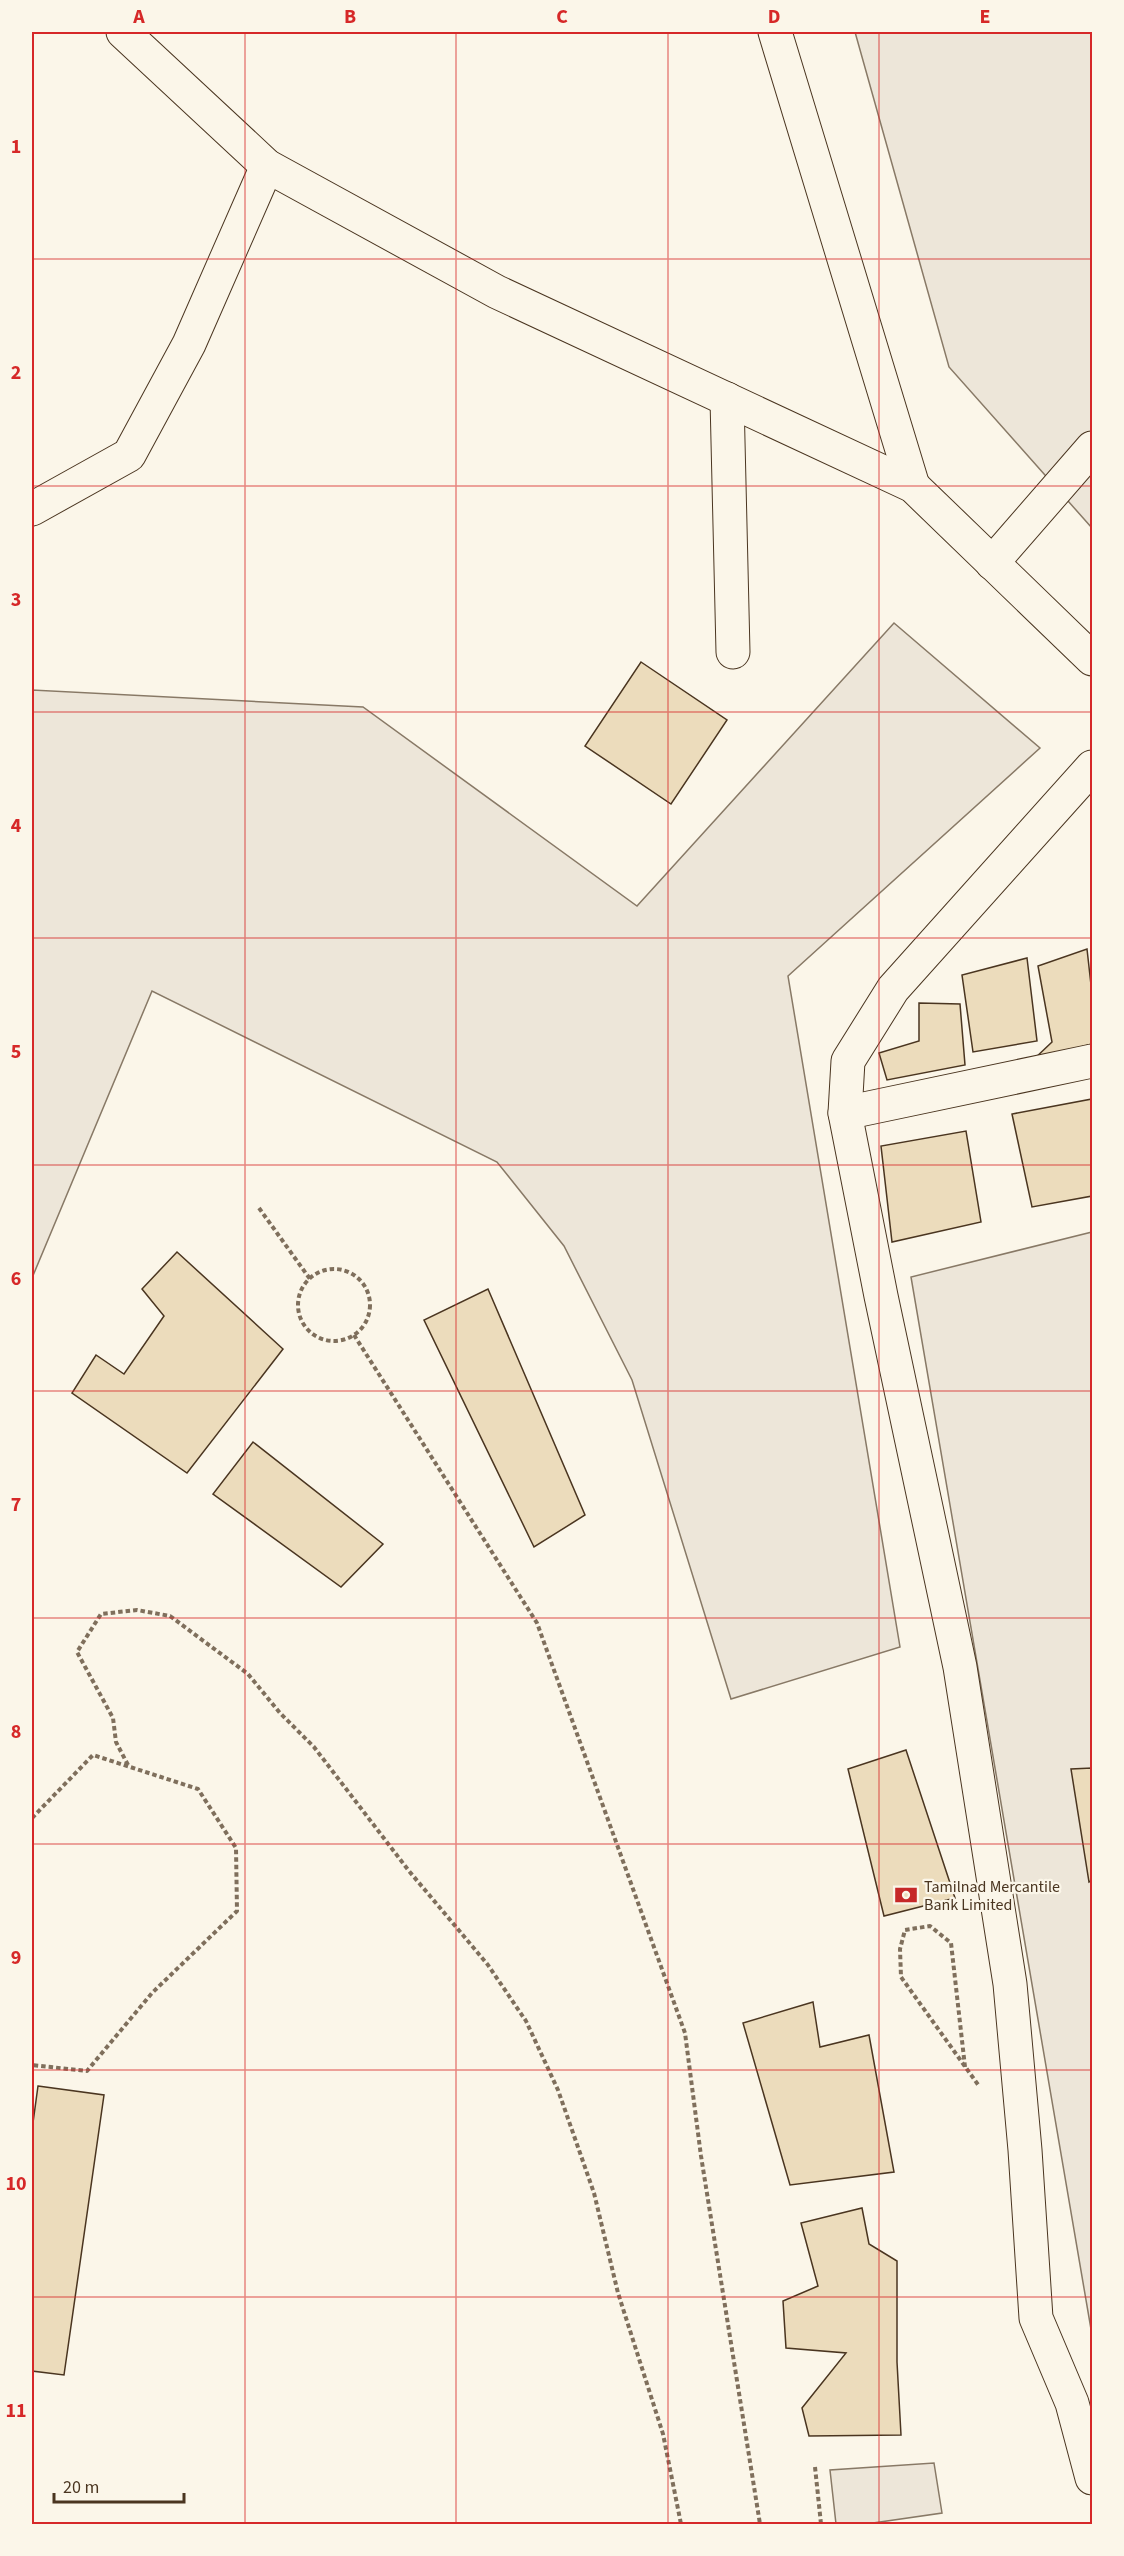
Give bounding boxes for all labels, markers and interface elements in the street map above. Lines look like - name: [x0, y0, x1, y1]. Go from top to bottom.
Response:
- text: A: [132, 3, 145, 31]
- text: B: [344, 3, 356, 31]
- text: C: [556, 3, 568, 31]
- text: D: [768, 3, 780, 31]
- text: E: [980, 3, 990, 31]
- text: 1: [11, 133, 21, 161]
- text: 2: [11, 359, 21, 387]
- text: 3: [11, 586, 21, 614]
- text: 4: [11, 812, 22, 840]
- text: 5: [11, 1038, 21, 1066]
- text: 6: [11, 1265, 21, 1293]
- text: 7: [11, 1491, 21, 1519]
- text: 8: [11, 1718, 21, 1746]
- place label: Tamilnad Mercantile Bank Limited: [924, 1876, 1060, 1916]
- bank icon: Tamilnad Mercantile Bank Limited: [893, 1882, 919, 1908]
- text: 9: [11, 1944, 21, 1972]
- text: 10: [5, 2170, 27, 2198]
- text: 11: [5, 2397, 27, 2425]
- scale bar: [54, 2466, 184, 2504]
- text: 20 m: [63, 2475, 99, 2500]

